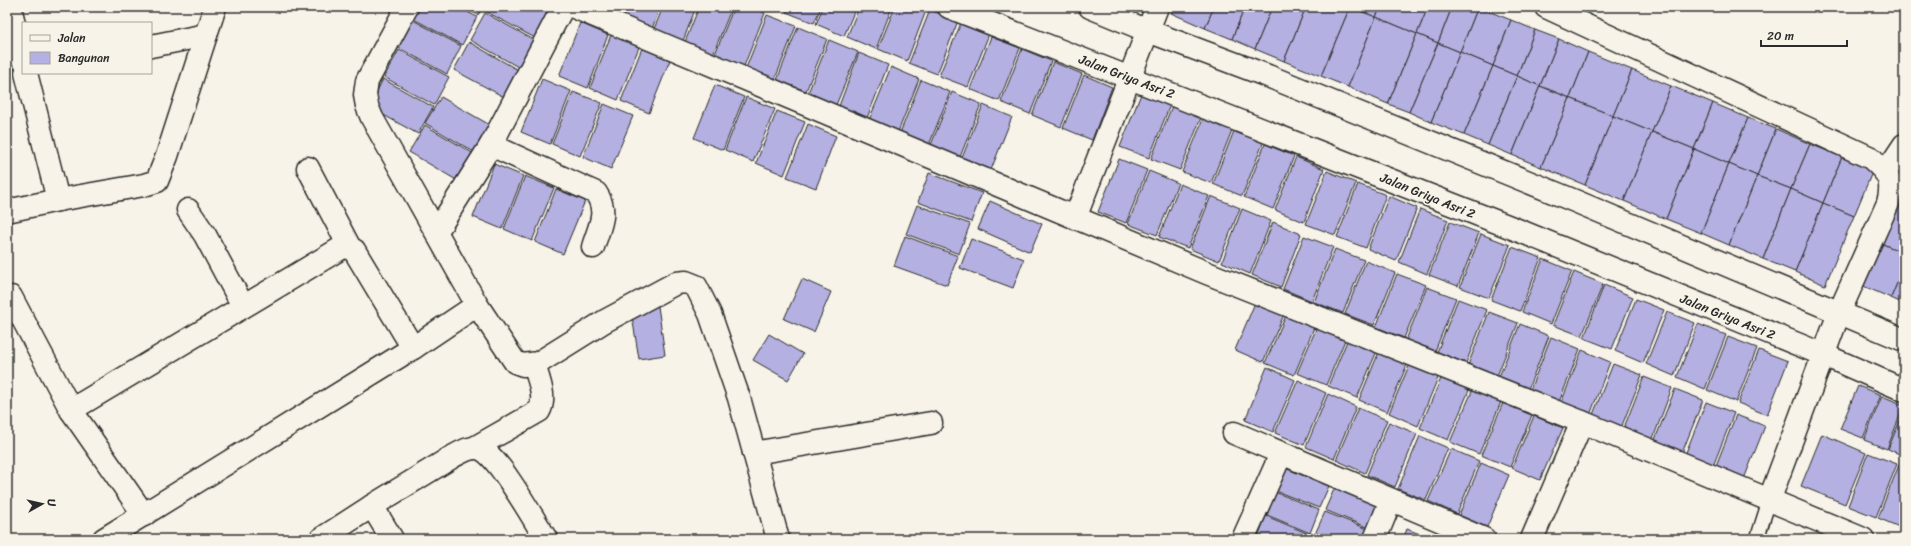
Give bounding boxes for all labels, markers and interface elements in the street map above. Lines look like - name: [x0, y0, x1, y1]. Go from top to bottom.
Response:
- legend: [22, 22, 152, 74]
- scale bar: [1761, 22, 1847, 48]
- text: 20 m: [1767, 25, 1794, 47]
- text: Jalan: [57, 27, 86, 49]
- text: Bangunan: [58, 47, 110, 69]
- street label: Jalan Griya Asri 2: [1075, 47, 1179, 106]
- street label: Jalan Griya Asri 2: [1376, 165, 1480, 225]
- street label: Jalan Griya Asri 2: [1676, 286, 1780, 346]
- north arrow: [22, 484, 62, 524]
- text: U: [41, 498, 61, 508]

